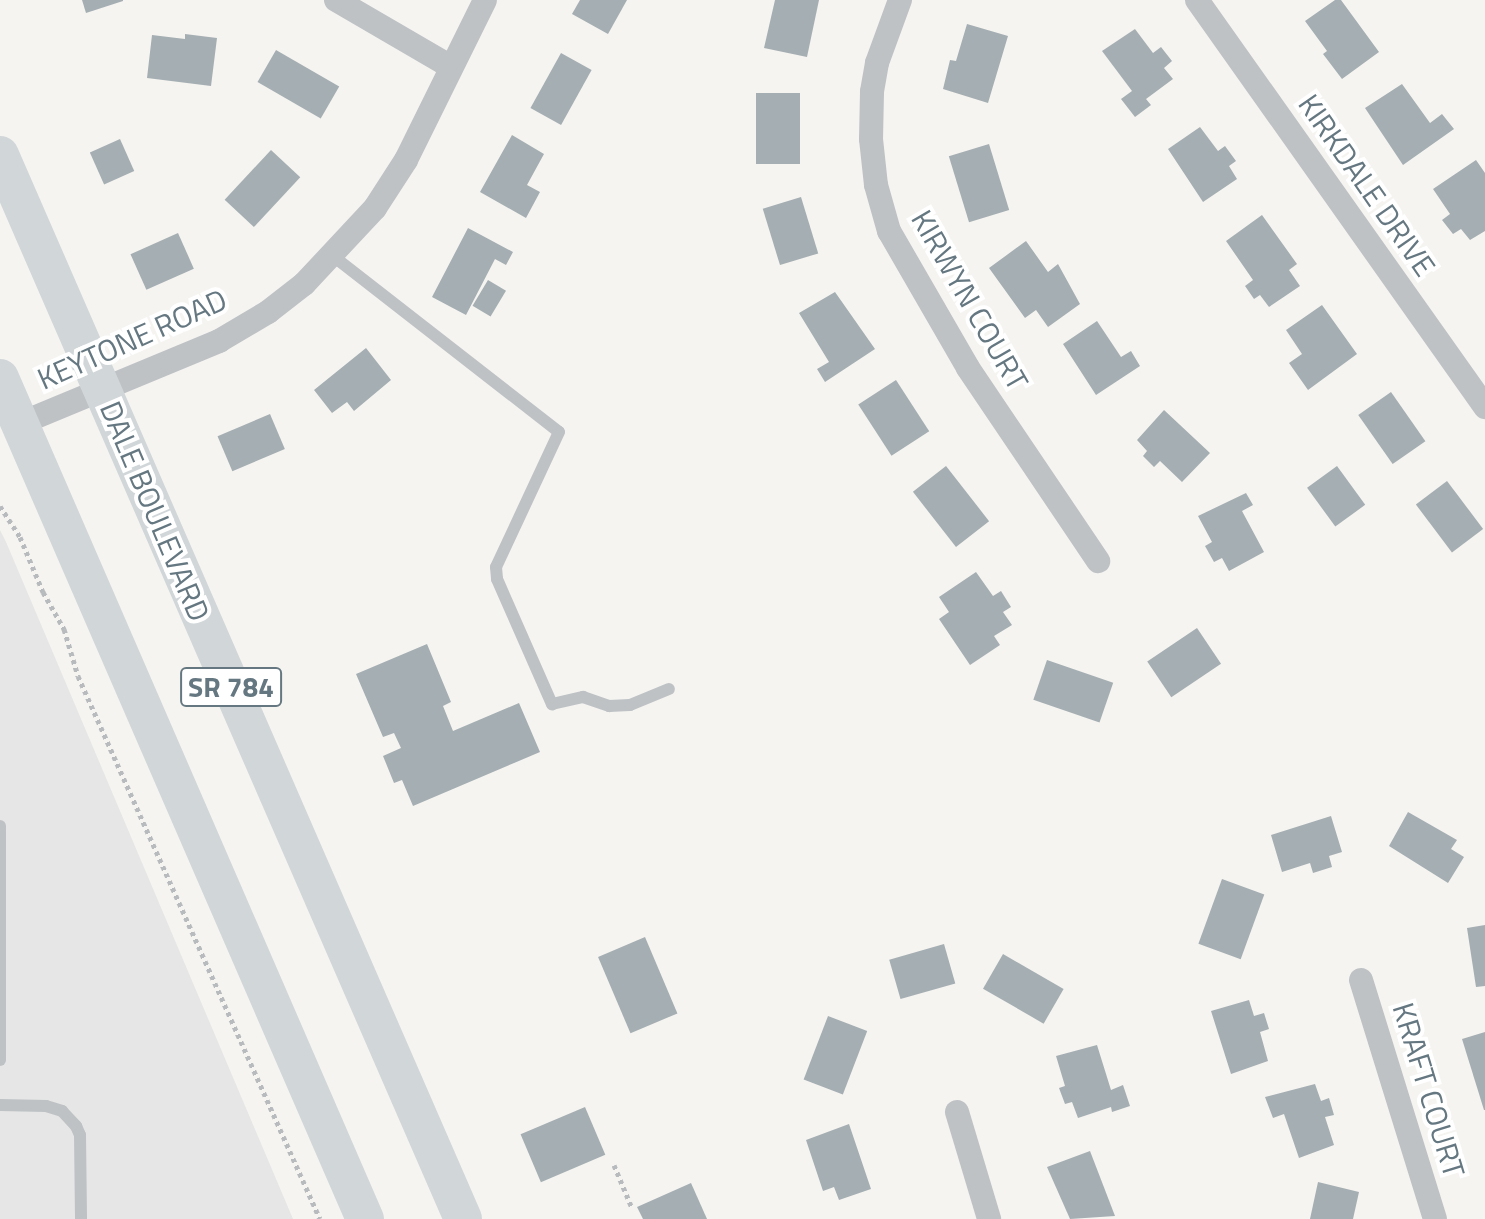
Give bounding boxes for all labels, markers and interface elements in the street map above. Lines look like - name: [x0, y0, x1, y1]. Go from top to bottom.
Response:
- street label: KIRKDALE DRIVE: [1291, 87, 1443, 283]
- street label: KIRWYN COURT: [904, 204, 1036, 396]
- street label: KEYTONE ROAD: [32, 281, 232, 397]
- street label: DALE BOULEVARD: [92, 396, 218, 626]
- road number: SR 784: [179, 663, 283, 711]
- street label: KRAFT COURT: [1385, 998, 1473, 1182]

